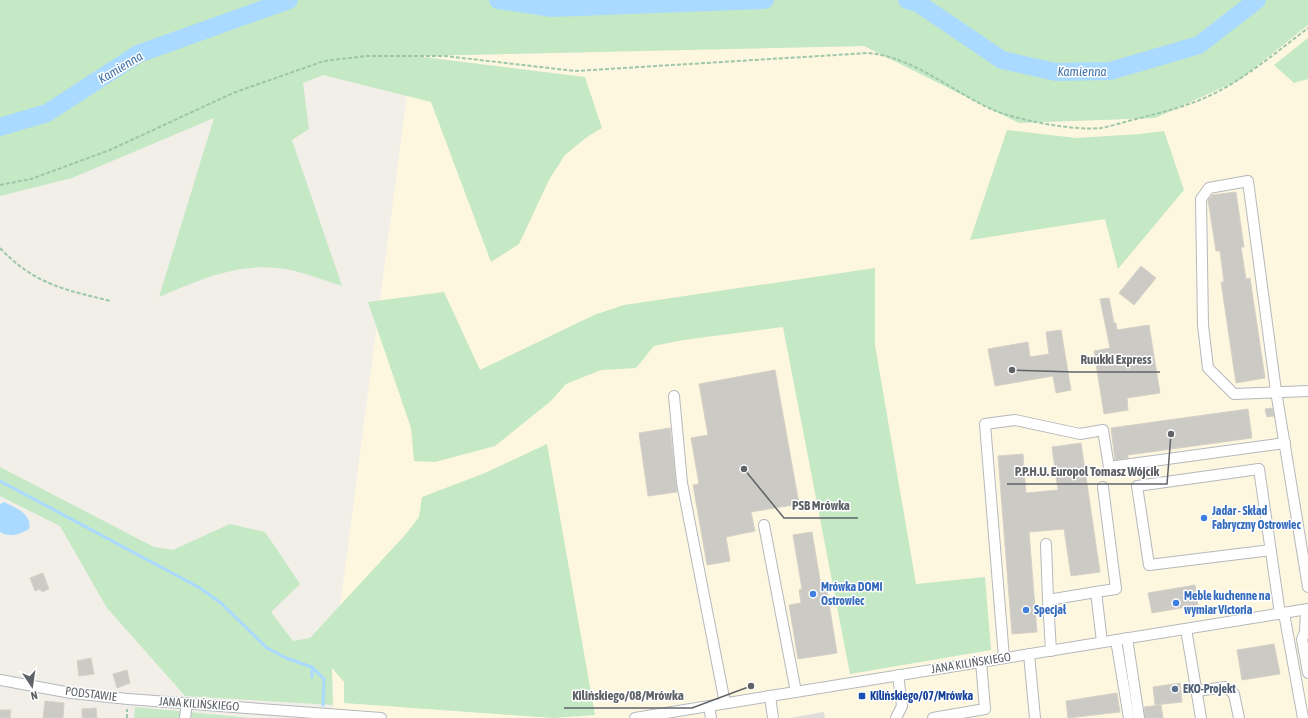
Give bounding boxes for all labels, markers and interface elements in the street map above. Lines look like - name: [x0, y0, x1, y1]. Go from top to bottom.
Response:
- water label: Kamienna: [95, 48, 145, 86]
- water label: Kamienna: [1057, 64, 1107, 79]
- callout: Ruukki Express: [1073, 347, 1160, 372]
- text: Ruukki Express: [1080, 352, 1152, 367]
- callout: P.P.H.U. Europol Tomasz Wójcik: [1007, 459, 1167, 484]
- text: P.P.H.U. Europol Tomasz Wójcik: [1015, 464, 1159, 479]
- callout: PSB Mrówka: [784, 493, 858, 518]
- text: PSB Mrówka: [792, 498, 850, 513]
- place label: Jadar - Skład Fabryczny Ostrowiec: [1211, 504, 1301, 532]
- marker: Jadar - Skład Fabryczny Ostrowiec: [1199, 513, 1209, 523]
- place label: Mrówka DOMI Ostrowiec: [821, 580, 883, 608]
- marker: Mrówka DOMI Ostrowiec: [808, 589, 818, 599]
- place label: Meble kuchenne na wymiar Victoria: [1184, 589, 1271, 617]
- marker: Meble kuchenne na wymiar Victoria: [1171, 598, 1181, 608]
- place label: Specjał: [1034, 603, 1067, 617]
- marker: Specjał: [1021, 605, 1031, 615]
- street label: JANA KILIŃSKIEGO: [930, 650, 1012, 676]
- north arrow: [12, 666, 52, 706]
- place label: EKO-Projekt: [1183, 682, 1236, 696]
- callout: Kilińskiego/08/Mrówka: [564, 683, 692, 708]
- street label: PODSTAWIE: [64, 684, 118, 704]
- marker: EKO-Projekt: [1170, 684, 1180, 694]
- text: Kilińskiego/08/Mrówka: [572, 688, 684, 703]
- text: N: [30, 689, 39, 702]
- place label: Kilińskiego/07/Mrówka: [870, 689, 974, 703]
- marker: Kilińskiego/07/Mrówka: [857, 691, 867, 701]
- street label: JANA KILIŃSKIEGO: [158, 694, 240, 714]

